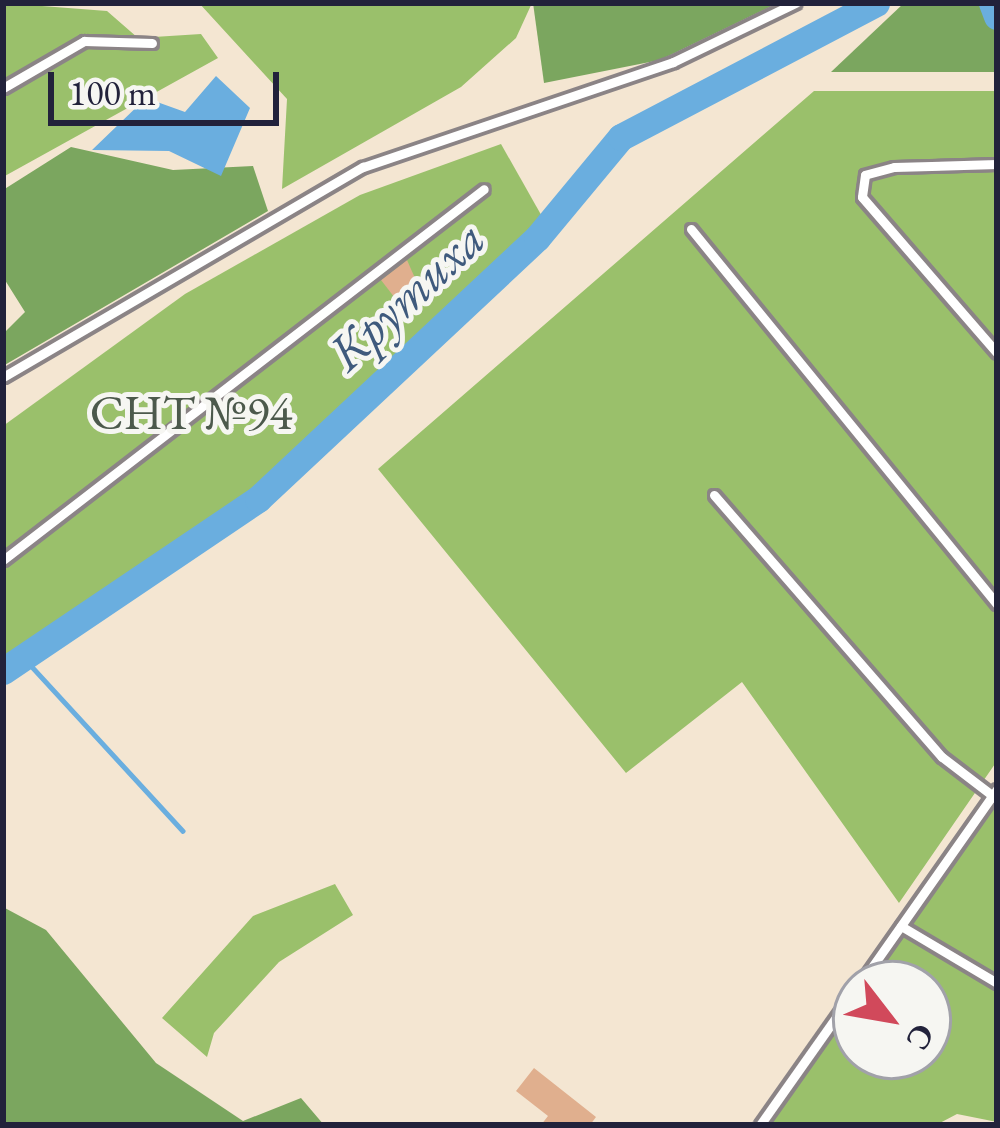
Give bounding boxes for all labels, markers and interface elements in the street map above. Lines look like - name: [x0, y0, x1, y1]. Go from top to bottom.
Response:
- scale bar: [54, 48, 285, 122]
- text: 100 m: [69, 69, 156, 116]
- water label: Крутиха: [315, 207, 497, 383]
- park label: СНТ №94: [90, 384, 292, 442]
- north arrow: [832, 960, 952, 1080]
- text: С: [896, 1016, 945, 1058]

